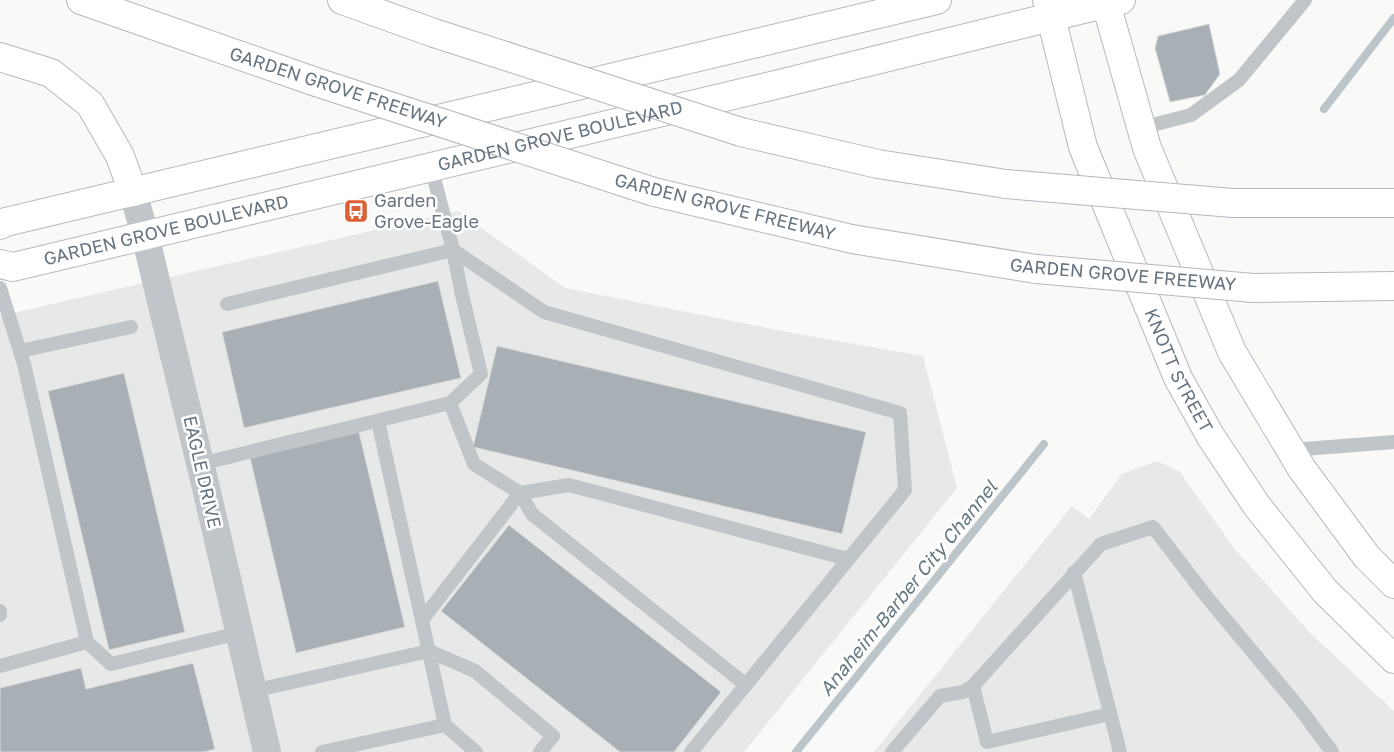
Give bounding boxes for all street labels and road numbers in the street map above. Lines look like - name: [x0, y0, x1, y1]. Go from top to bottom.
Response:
- street label: GARDEN GROVE FREEWAY: [227, 42, 450, 133]
- street label: GARDEN GROVE BOULEVARD: [435, 95, 685, 175]
- street label: GARDEN GROVE FREEWAY: [613, 168, 838, 244]
- street label: GARDEN GROVE BOULEVARD: [41, 190, 291, 269]
- street label: GARDEN GROVE FREEWAY: [1009, 253, 1237, 295]
- street label: KNOTT STREET: [1141, 305, 1218, 436]
- street label: EAGLE DRIVE: [179, 413, 227, 530]

